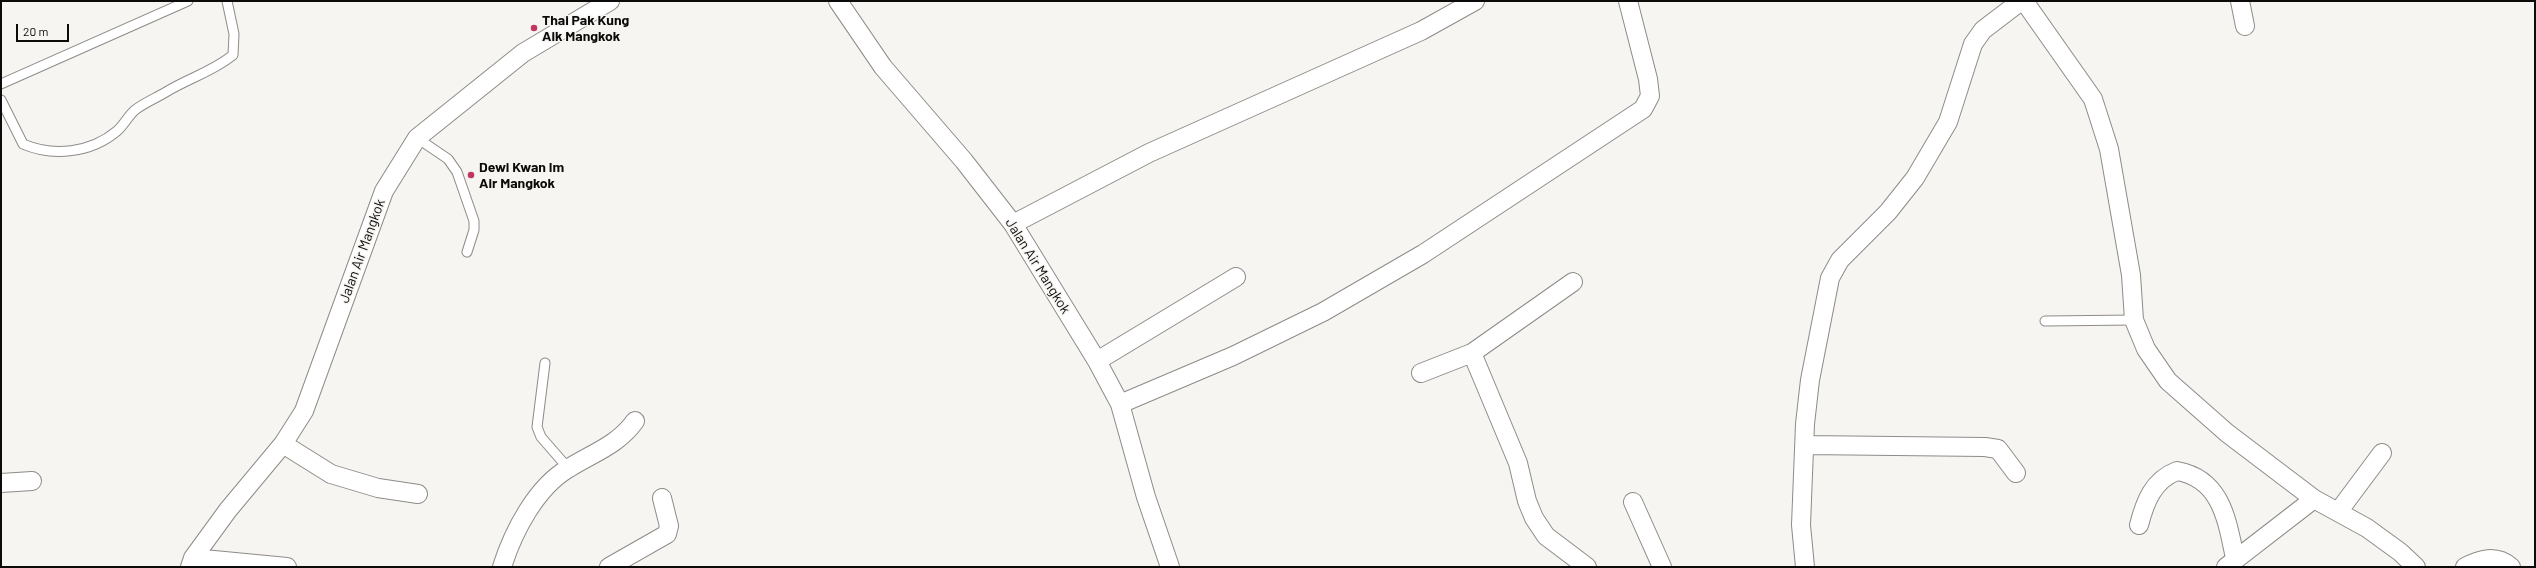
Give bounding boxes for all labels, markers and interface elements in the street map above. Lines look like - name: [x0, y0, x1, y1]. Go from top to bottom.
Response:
- place label: Thai Pak Kung Aik Mangkok: [542, 12, 629, 44]
- scale bar: [18, 16, 71, 42]
- marker: Thai Pak Kung Aik Mangkok: [529, 23, 539, 33]
- text: 20 m: [23, 24, 49, 38]
- place label: Dewi Kwan Im Air Mangkok: [479, 159, 564, 192]
- marker: Dewi Kwan Im Air Mangkok: [466, 170, 476, 180]
- street label: Jalan Air Mangkok: [335, 197, 389, 305]
- street label: Jalan Air Mangkok: [1002, 215, 1074, 317]

